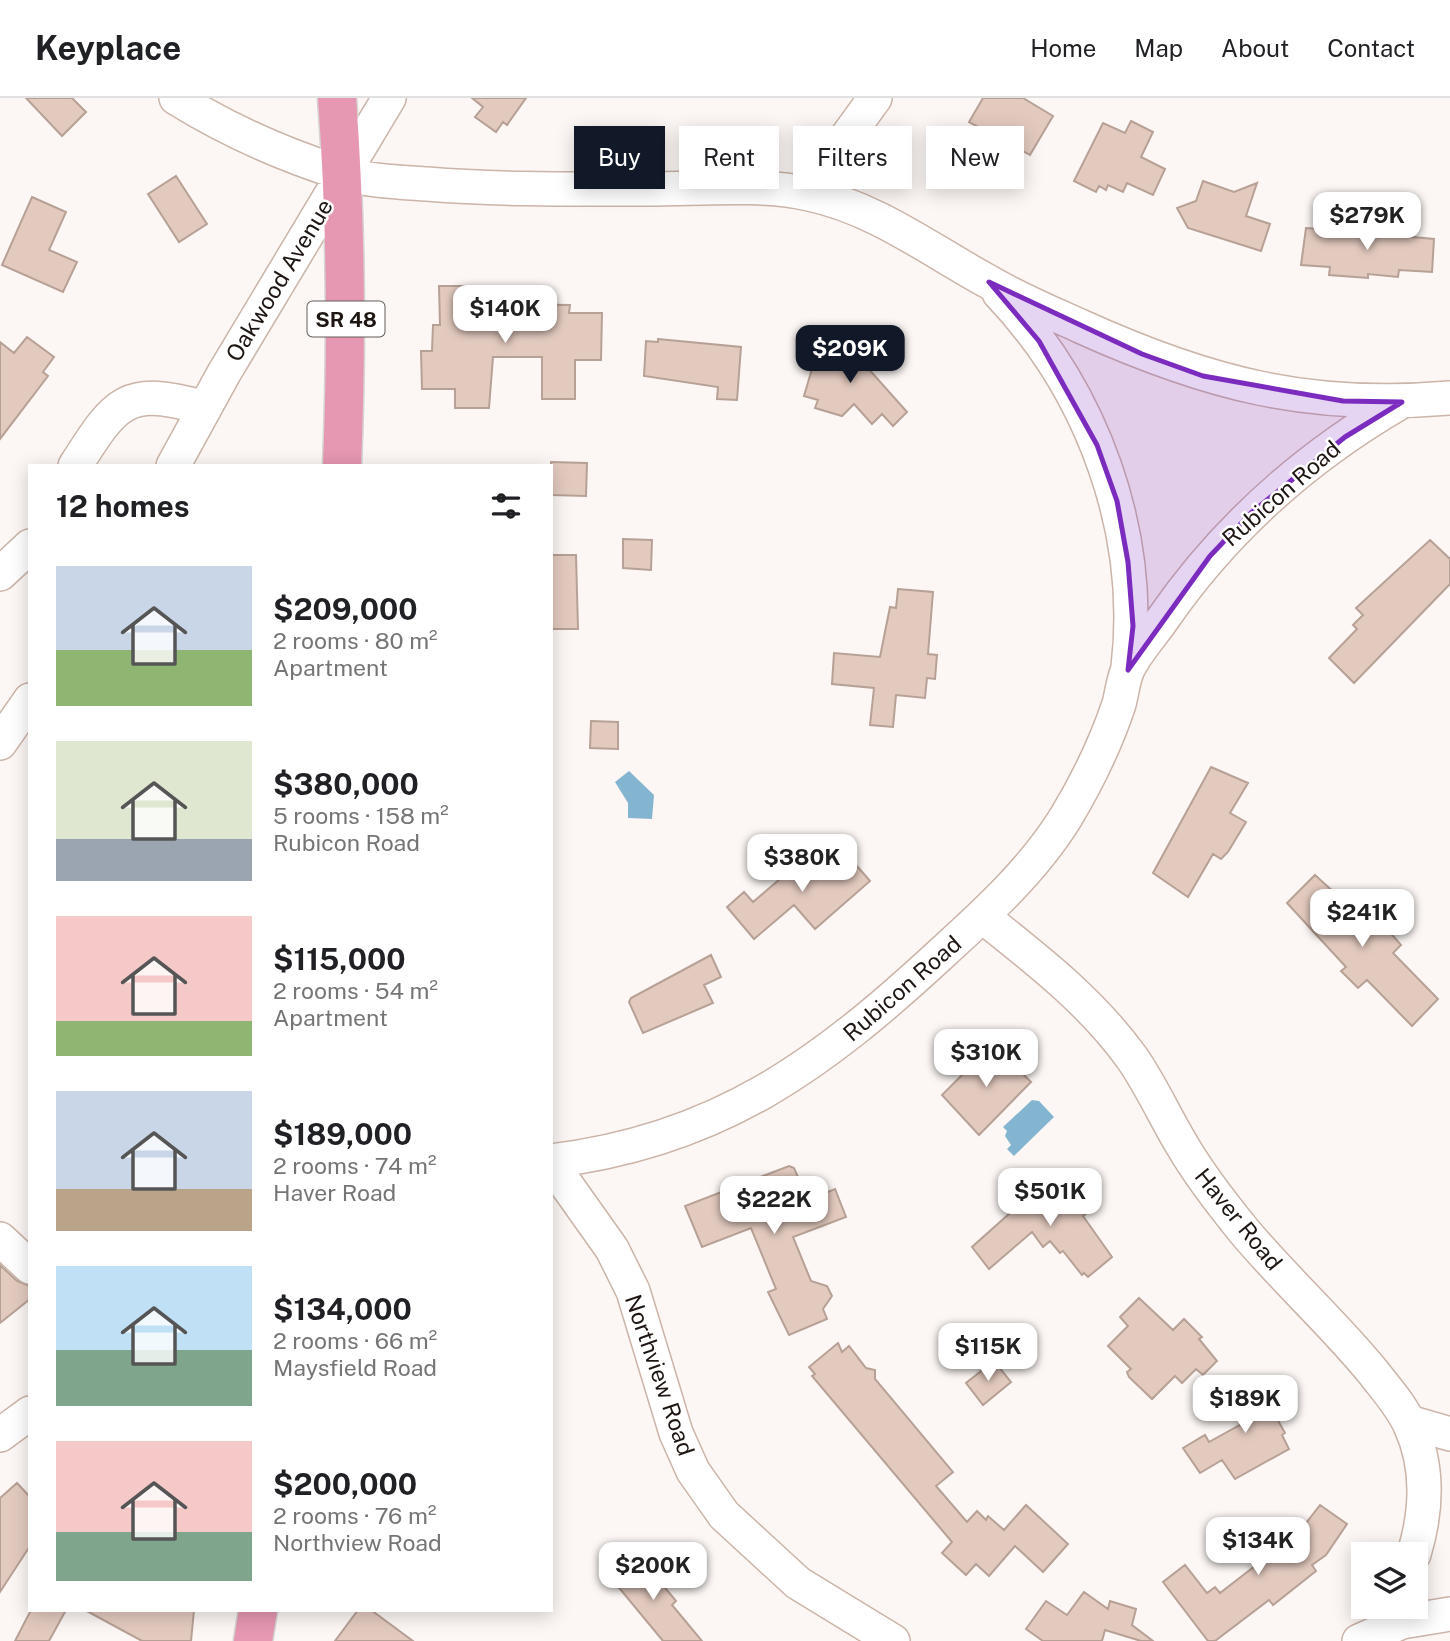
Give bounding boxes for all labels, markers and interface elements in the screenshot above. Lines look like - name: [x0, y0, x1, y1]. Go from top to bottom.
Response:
- text: Keyplace: [35, 29, 181, 67]
- text: Home: [1030, 34, 1096, 62]
- text: Map: [1134, 34, 1183, 62]
- text: About: [1221, 34, 1289, 62]
- text: Contact: [1327, 34, 1415, 62]
- chip: Buy: [574, 126, 665, 189]
- chip: Rent: [679, 126, 779, 189]
- chip: Filters: [793, 126, 912, 189]
- chip: New: [926, 126, 1024, 189]
- pin: $279K: [1318, 192, 1416, 252]
- street label: Oakwood Avenue: [220, 194, 338, 366]
- text: $279K: [1329, 201, 1405, 228]
- pin: $140K: [456, 286, 554, 345]
- text: $140K: [469, 294, 541, 321]
- road number: SR 48: [308, 302, 384, 336]
- pin: $209K: [801, 326, 899, 385]
- text: $209K: [812, 334, 888, 361]
- street label: Rubicon Road: [1217, 435, 1345, 551]
- icon: filters: [487, 487, 525, 525]
- text: 12 homes: [56, 488, 190, 524]
- text: $209,000: [273, 591, 418, 627]
- icon: home: [112, 594, 196, 678]
- text: 2 rooms · 80 m²: [273, 627, 438, 654]
- text: Apartment: [273, 654, 388, 681]
- text: $380,000: [273, 766, 419, 802]
- icon: home: [112, 769, 196, 853]
- text: 5 rooms · 158 m²: [273, 802, 449, 829]
- text: Rubicon Road: [273, 829, 420, 856]
- pin: $380K: [753, 834, 851, 894]
- text: $380K: [763, 843, 841, 870]
- pin: $241K: [1313, 890, 1411, 949]
- text: $241K: [1326, 898, 1398, 925]
- street label: Rubicon Road: [838, 930, 966, 1046]
- text: $115,000: [273, 941, 405, 977]
- icon: home: [112, 944, 196, 1028]
- text: 2 rooms · 54 m²: [273, 977, 438, 1004]
- text: Apartment: [273, 1004, 388, 1031]
- pin: $310K: [937, 1030, 1035, 1089]
- text: $310K: [950, 1038, 1022, 1065]
- text: $189,000: [273, 1116, 412, 1152]
- icon: home: [112, 1119, 196, 1203]
- text: 2 rooms · 74 m²: [273, 1152, 436, 1179]
- street label: Haver Road: [1190, 1163, 1288, 1275]
- pin: $501K: [1001, 1168, 1099, 1228]
- pin: $222K: [725, 1176, 823, 1236]
- text: $501K: [1014, 1177, 1086, 1204]
- text: Haver Road: [273, 1179, 396, 1206]
- text: $222K: [736, 1185, 812, 1212]
- text: $134,000: [273, 1291, 412, 1327]
- street label: Northview Road: [620, 1291, 700, 1459]
- icon: home: [112, 1294, 196, 1378]
- pin: $115K: [939, 1324, 1037, 1383]
- text: 2 rooms · 66 m²: [273, 1327, 437, 1354]
- text: $115K: [954, 1332, 1022, 1359]
- text: Maysfield Road: [273, 1354, 437, 1381]
- pin: $189K: [1196, 1376, 1294, 1435]
- text: $189K: [1209, 1384, 1281, 1411]
- text: $200,000: [273, 1466, 417, 1502]
- icon: home: [112, 1469, 196, 1553]
- text: 2 rooms · 76 m²: [273, 1502, 436, 1529]
- pin: $134K: [1209, 1518, 1307, 1577]
- text: $134K: [1222, 1526, 1294, 1553]
- text: Northview Road: [273, 1529, 442, 1556]
- pin: $200K: [604, 1542, 702, 1602]
- map controls: [1351, 1542, 1428, 1619]
- button: layers: [1351, 1542, 1428, 1619]
- text: $200K: [615, 1551, 691, 1578]

